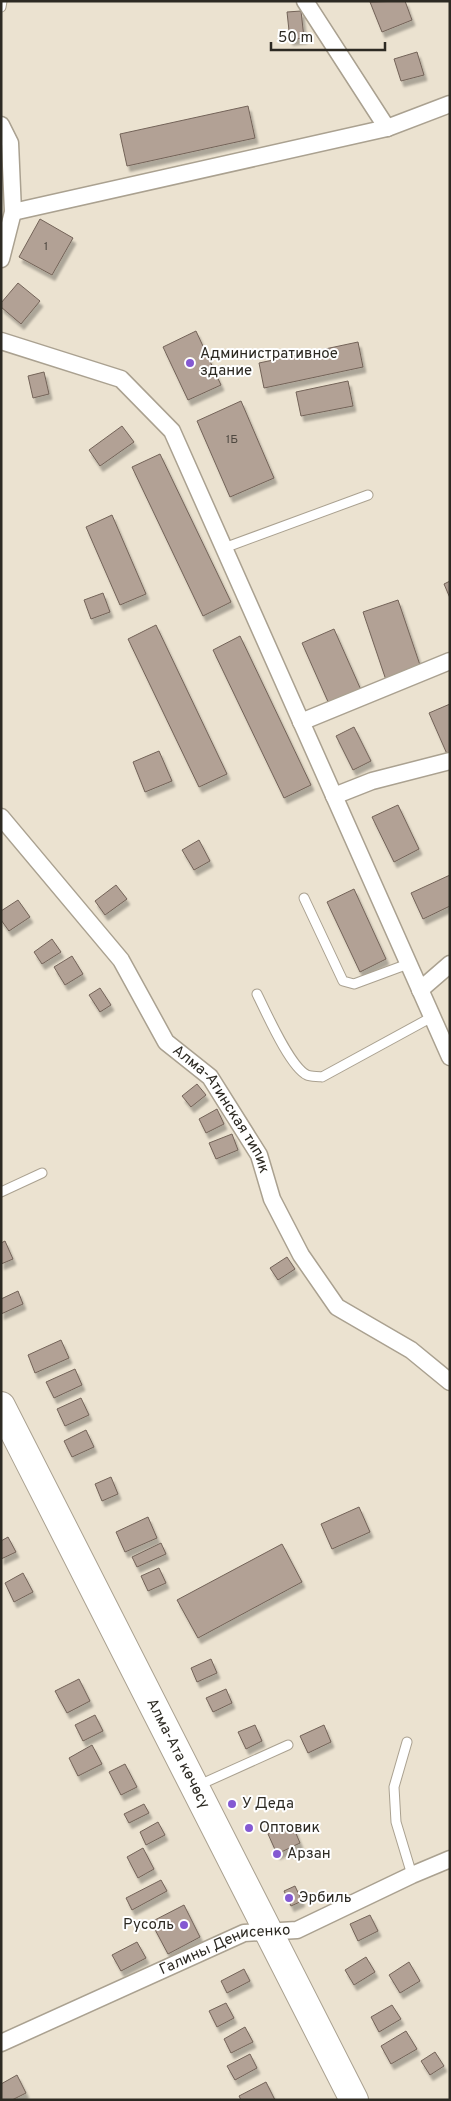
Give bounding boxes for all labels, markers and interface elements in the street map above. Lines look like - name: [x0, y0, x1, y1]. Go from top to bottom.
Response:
- scale bar: [271, 20, 385, 52]
- text: 50 m: [278, 29, 313, 48]
- house number: 1: [44, 239, 48, 255]
- place label: Административное здание: [200, 345, 338, 381]
- marker: Административное здание: [184, 357, 196, 369]
- house number: 1Б: [226, 432, 238, 448]
- street label: Алма-Атинская типик: [168, 1041, 273, 1176]
- street label: Алма-Ата көчөсү: [142, 1695, 214, 1812]
- place label: У Деда: [242, 1795, 294, 1814]
- marker: У Деда: [226, 1798, 238, 1810]
- place label: Оптовик: [259, 1819, 320, 1838]
- marker: Оптовик: [243, 1822, 255, 1834]
- place label: Арзан: [287, 1845, 331, 1864]
- marker: Арзан: [271, 1848, 283, 1860]
- place label: Эрбиль: [299, 1889, 352, 1908]
- marker: Эрбиль: [283, 1892, 295, 1904]
- place label: Русоль: [123, 1916, 174, 1935]
- marker: Русоль: [178, 1919, 190, 1931]
- street label: Галины Денисенко: [156, 1921, 291, 1980]

